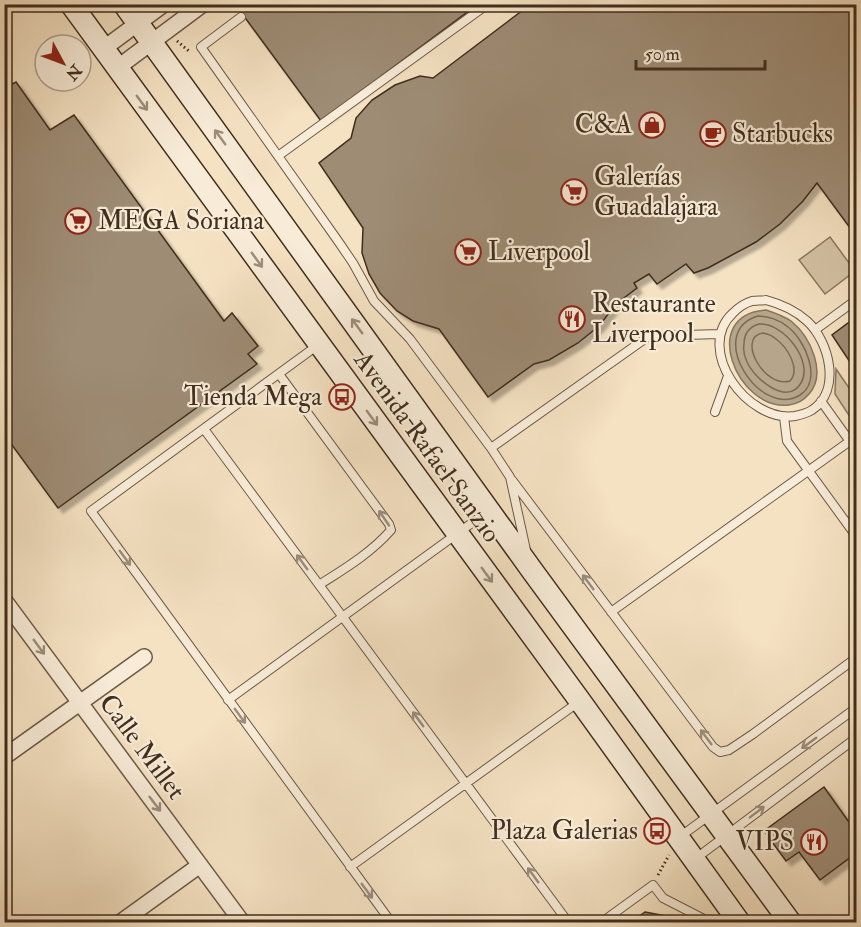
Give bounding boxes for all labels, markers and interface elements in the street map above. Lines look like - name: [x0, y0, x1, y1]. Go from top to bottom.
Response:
- north arrow: [33, 33, 93, 93]
- scale bar: [636, 33, 765, 71]
- text: 50 m: [645, 43, 680, 66]
- text: N: [61, 59, 86, 85]
- one-way arrow: [136, 94, 148, 110]
- place label: C&A: [575, 109, 632, 141]
- shop icon: C&A: [637, 110, 667, 140]
- place label: Starbucks: [732, 118, 833, 150]
- cafe icon: Starbucks: [698, 119, 728, 149]
- one-way arrow: [214, 130, 226, 146]
- place label: Galerías Guadalajara: [594, 161, 718, 223]
- supermarket icon: Galerías Guadalajara: [559, 177, 589, 207]
- place label: MEGA Soriana: [98, 205, 264, 237]
- supermarket icon: MEGA Soriana: [63, 206, 93, 236]
- place label: Liverpool: [488, 236, 590, 269]
- supermarket icon: Liverpool: [453, 237, 483, 267]
- one-way arrow: [251, 252, 263, 268]
- place label: Restaurante Liverpool: [592, 288, 716, 351]
- restaurant icon: Restaurante Liverpool: [557, 304, 587, 334]
- one-way arrow: [350, 319, 363, 335]
- street label: Avenida Rafael Sanzio: [346, 344, 507, 549]
- place label: Tienda Mega: [184, 381, 322, 413]
- bus stop icon: Tienda Mega: [327, 382, 357, 412]
- one-way arrow: [366, 409, 378, 425]
- one-way arrow: [378, 510, 390, 527]
- one-way arrow: [119, 550, 131, 566]
- one-way arrow: [296, 554, 308, 570]
- one-way arrow: [481, 567, 494, 583]
- one-way arrow: [582, 574, 595, 590]
- one-way arrow: [33, 639, 45, 655]
- street label: Calle Millet: [92, 688, 192, 806]
- one-way arrow: [234, 708, 246, 724]
- one-way arrow: [411, 711, 424, 727]
- one-way arrow: [699, 730, 712, 746]
- one-way arrow: [802, 736, 818, 749]
- one-way arrow: [149, 796, 161, 812]
- one-way arrow: [749, 806, 765, 818]
- place label: Plaza Galerias: [491, 815, 638, 847]
- bus stop icon: Plaza Galerias: [642, 816, 672, 846]
- place label: VIPS: [736, 826, 794, 858]
- restaurant icon: VIPS: [799, 827, 829, 857]
- one-way arrow: [527, 868, 540, 884]
- one-way arrow: [361, 882, 374, 898]

